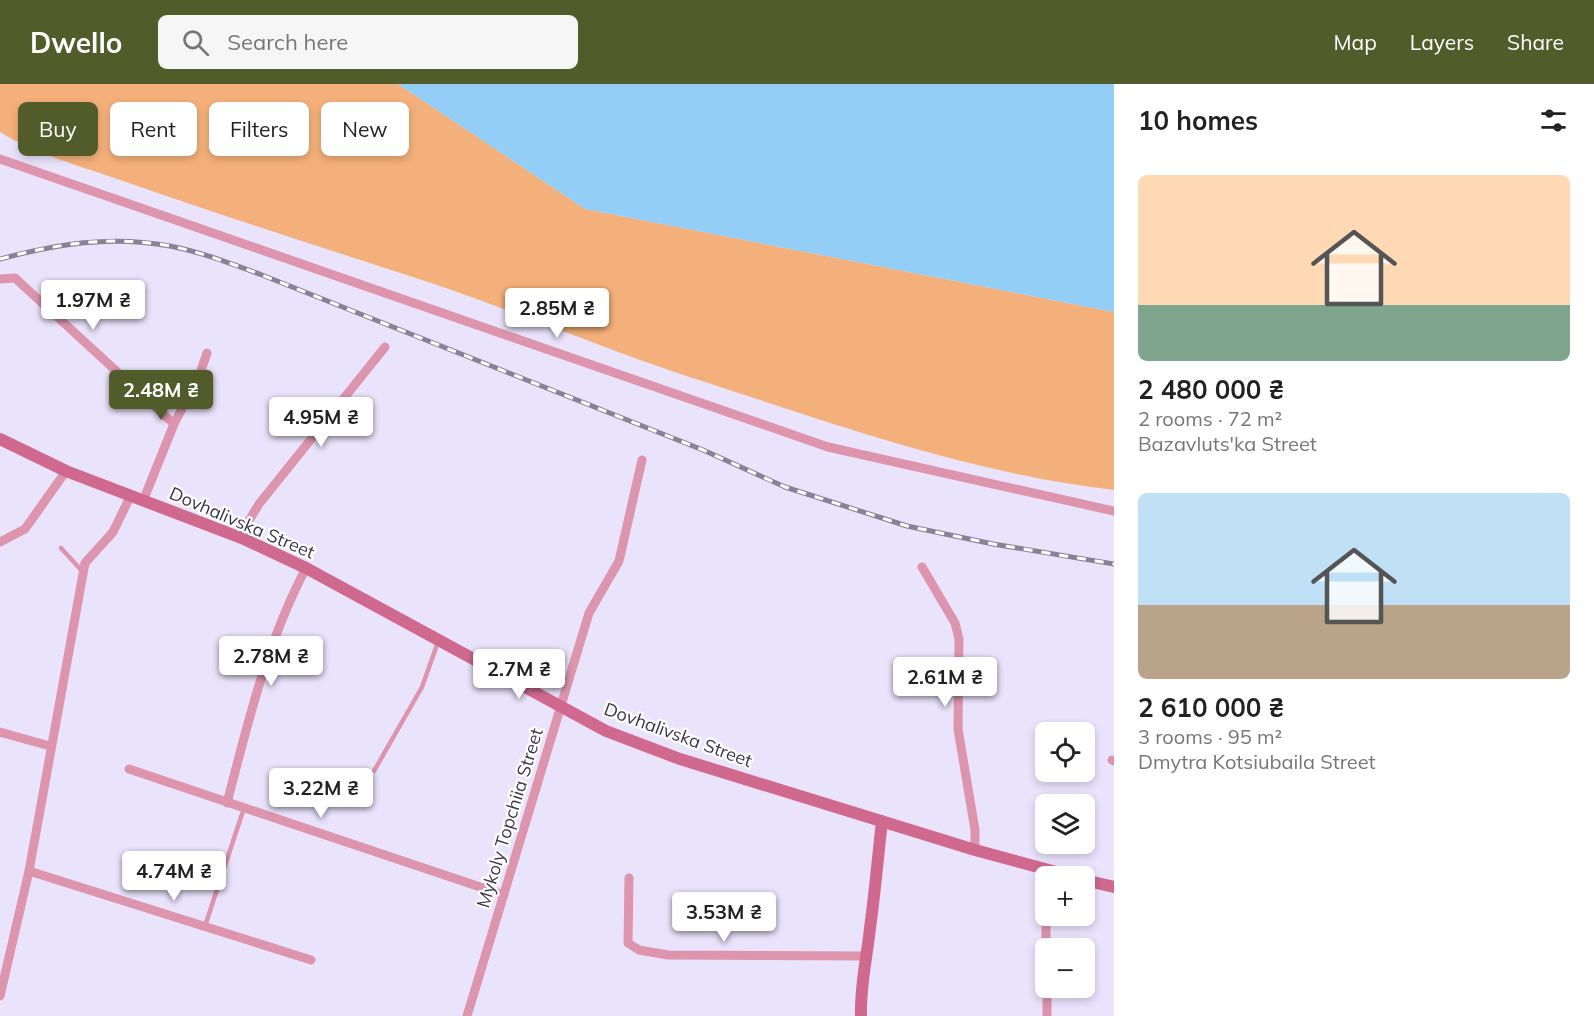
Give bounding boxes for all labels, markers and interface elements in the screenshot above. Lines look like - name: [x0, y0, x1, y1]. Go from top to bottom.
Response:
- search box: [158, 15, 578, 69]
- text: Dwello: [30, 25, 122, 60]
- icon: search: [179, 26, 212, 59]
- text: Search here: [227, 28, 348, 56]
- text: Map: [1334, 29, 1377, 55]
- text: Layers: [1410, 29, 1474, 55]
- text: Share: [1507, 29, 1564, 55]
- chip: Buy: [18, 102, 98, 156]
- chip: Rent: [110, 102, 197, 156]
- chip: Filters: [209, 102, 309, 156]
- chip: New: [321, 102, 409, 156]
- text: 10 homes: [1138, 104, 1258, 137]
- icon: filters: [1537, 104, 1570, 137]
- icon: home: [1300, 214, 1408, 322]
- pin: 1.97M ₴: [38, 280, 148, 331]
- text: 1.97M ₴: [55, 287, 131, 312]
- pin: 2.85M ₴: [502, 288, 612, 339]
- text: 2.85M ₴: [519, 295, 595, 320]
- pin: 2.48M ₴: [106, 370, 216, 421]
- text: 2 480 000 ₴: [1138, 373, 1284, 406]
- text: 2.48M ₴: [123, 377, 199, 402]
- pin: 4.95M ₴: [266, 397, 376, 448]
- text: 4.95M ₴: [283, 404, 359, 429]
- text: 2 rooms · 72 m²: [1138, 406, 1282, 431]
- text: Bazavluts'ka Street: [1138, 431, 1317, 456]
- street label: Dovhalivska Street: [166, 482, 318, 564]
- icon: home: [1300, 532, 1408, 640]
- pin: 2.78M ₴: [216, 636, 326, 687]
- text: 2.78M ₴: [233, 643, 309, 668]
- pin: 2.7M ₴: [470, 649, 568, 700]
- text: 2.7M ₴: [487, 656, 551, 681]
- pin: 2.61M ₴: [890, 657, 1000, 708]
- text: 2.61M ₴: [907, 664, 983, 689]
- text: 2 610 000 ₴: [1138, 691, 1284, 724]
- street label: Dovhalivska Street: [601, 697, 755, 772]
- map controls: [1035, 722, 1095, 998]
- button: locate: [1035, 722, 1095, 782]
- text: 3 rooms · 95 m²: [1138, 724, 1282, 749]
- street label: Mykoly Topchiia Street: [471, 725, 548, 911]
- text: Dmytra Kotsiubaila Street: [1138, 749, 1376, 774]
- pin: 3.22M ₴: [266, 768, 376, 819]
- text: 3.22M ₴: [283, 775, 359, 800]
- button: layers: [1035, 794, 1095, 854]
- pin: 4.74M ₴: [119, 851, 229, 902]
- text: 4.74M ₴: [136, 858, 212, 883]
- button: +: [1035, 866, 1095, 926]
- pin: 3.53M ₴: [669, 892, 779, 943]
- text: 3.53M ₴: [686, 899, 762, 924]
- button: −: [1035, 938, 1095, 998]

